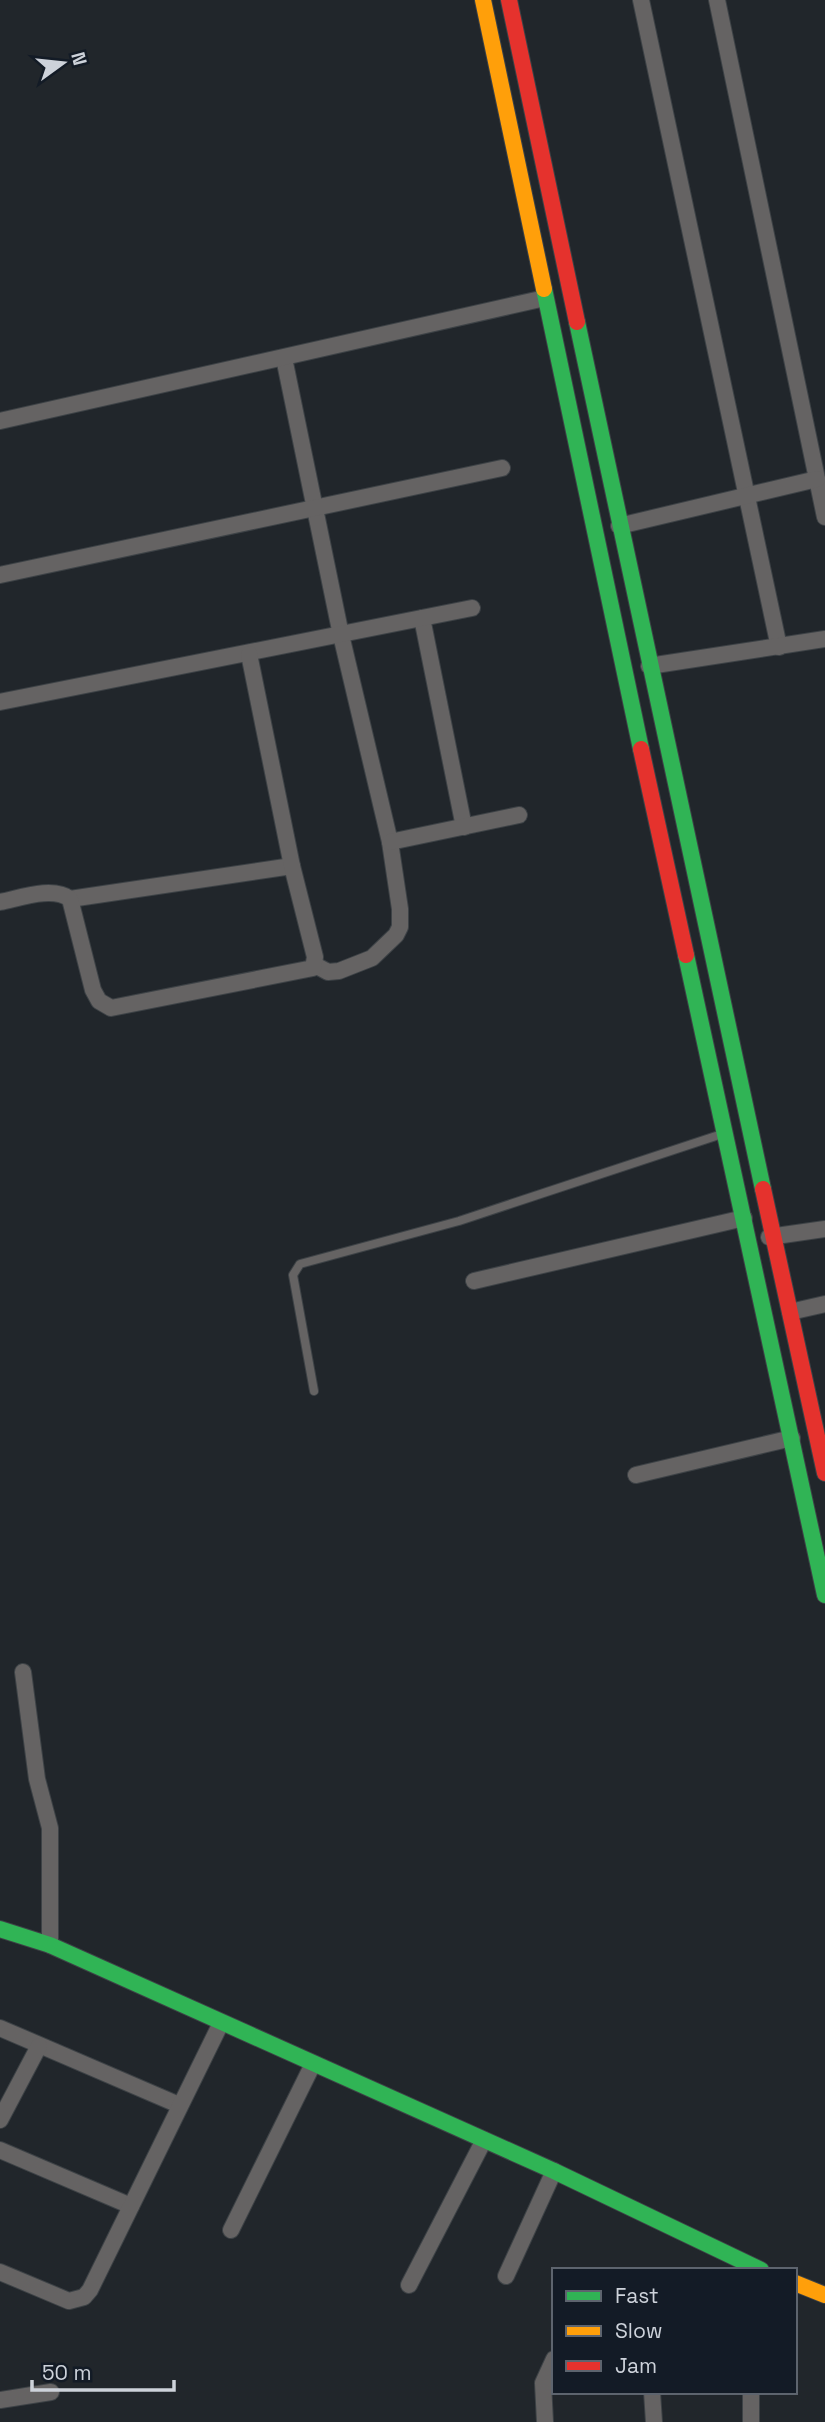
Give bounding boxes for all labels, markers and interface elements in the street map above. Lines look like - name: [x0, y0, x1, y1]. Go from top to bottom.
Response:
- north arrow: [28, 28, 98, 98]
- text: N: [65, 49, 93, 68]
- legend: [552, 2268, 797, 2394]
- text: Fast: [615, 2282, 659, 2309]
- text: Slow: [615, 2317, 663, 2344]
- scale bar: [32, 2348, 173, 2392]
- text: Jam: [615, 2352, 657, 2379]
- text: 50 m: [42, 2359, 92, 2386]

